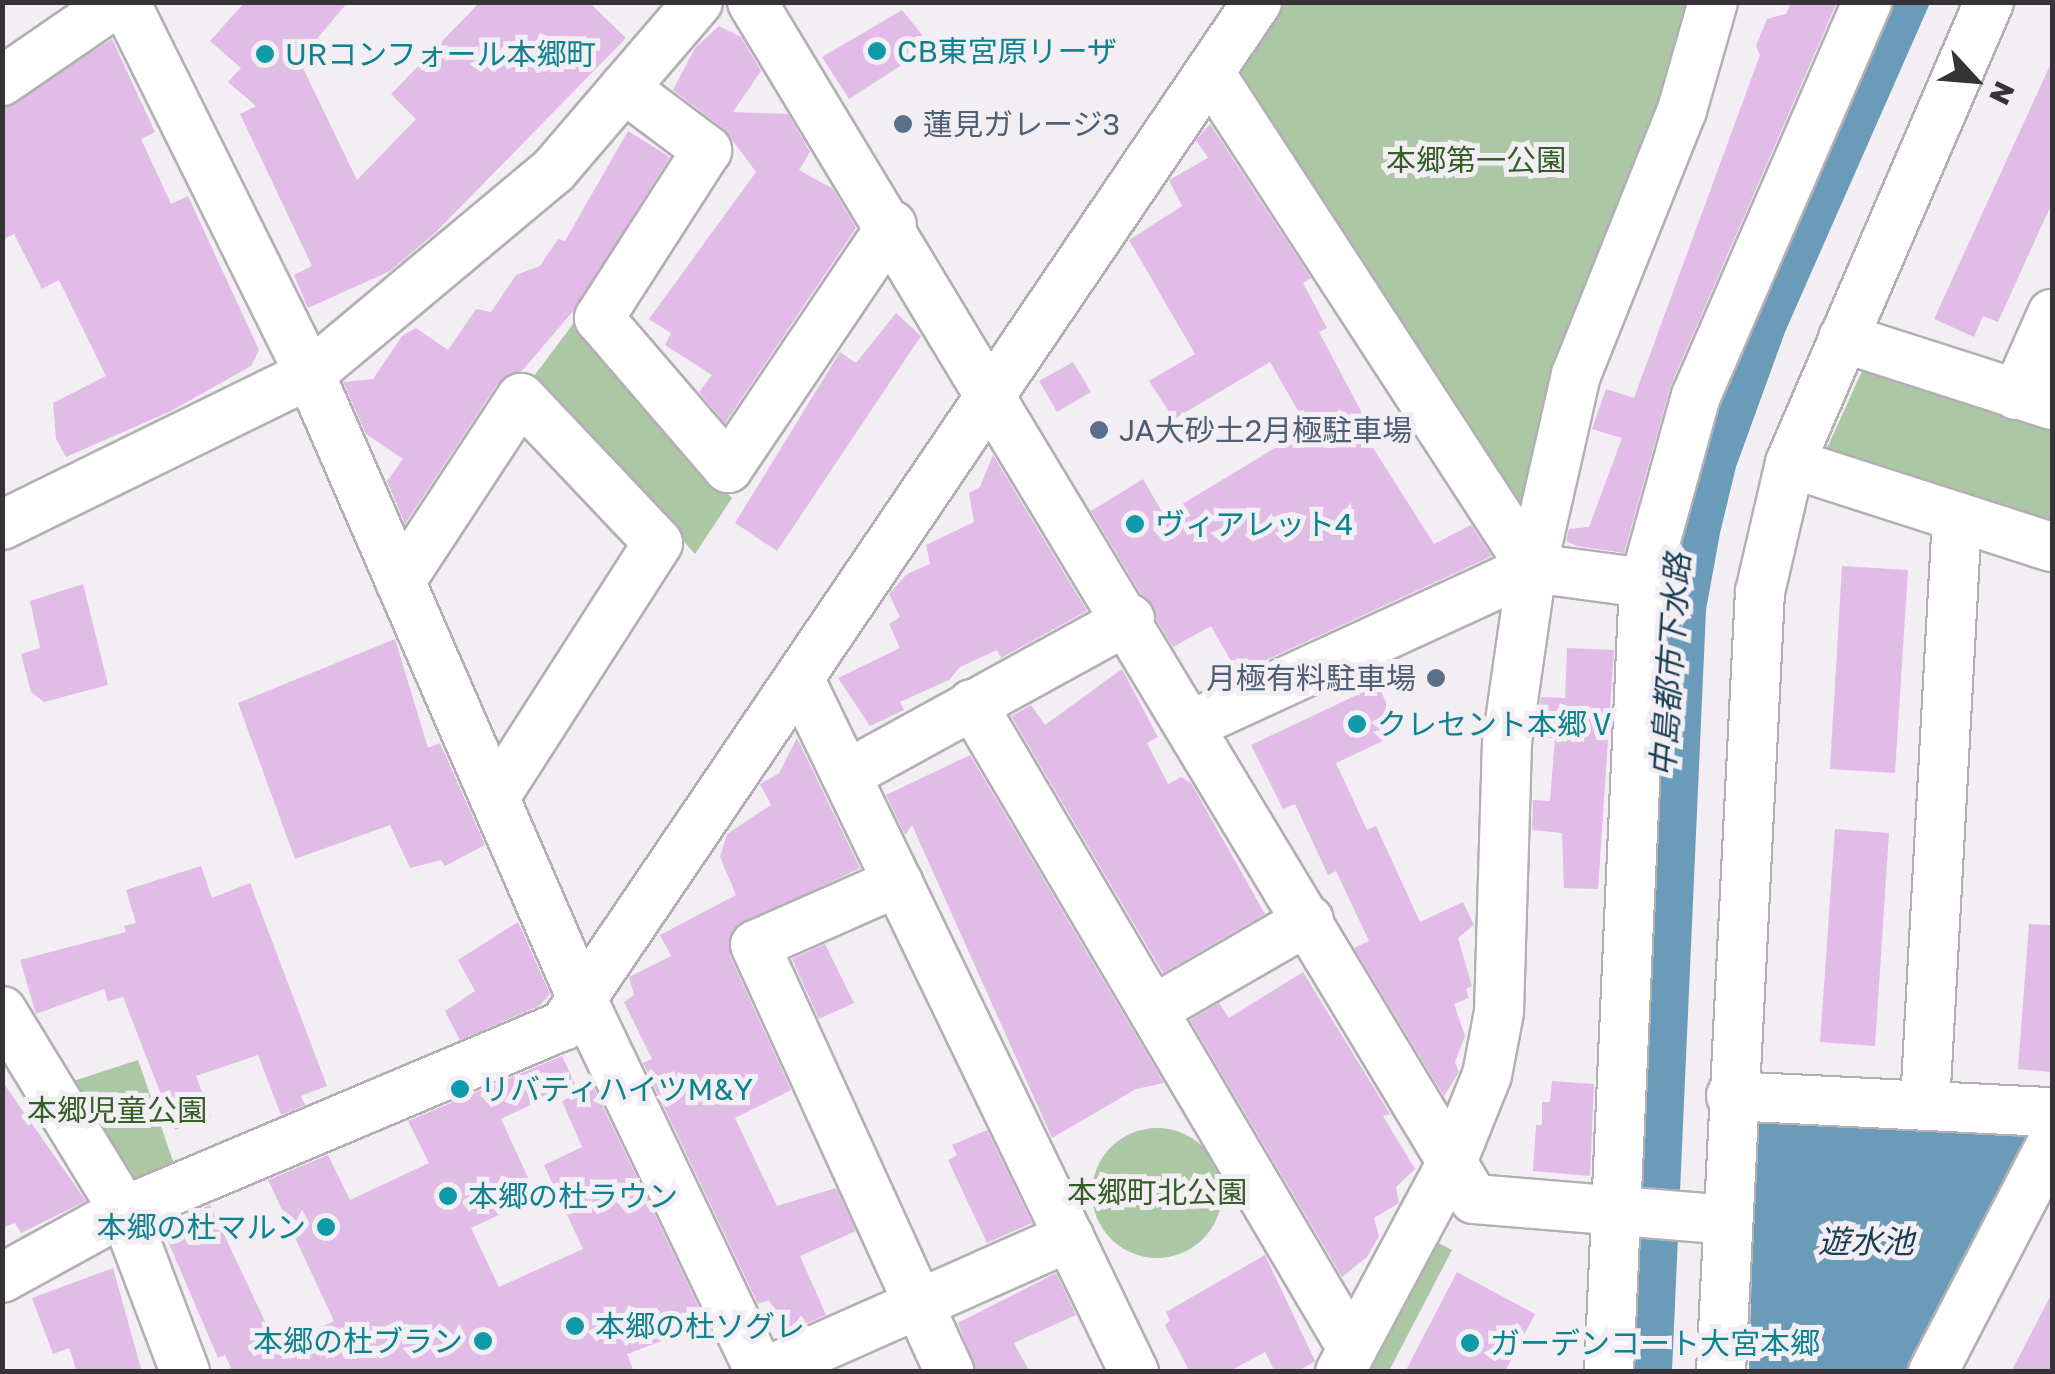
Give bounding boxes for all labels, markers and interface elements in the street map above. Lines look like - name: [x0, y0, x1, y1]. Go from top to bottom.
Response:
- north arrow: [1925, 30, 2025, 130]
- place label: CB東宮原リーザ: [897, 33, 1117, 69]
- place label: URコンフォール本郷町: [285, 36, 597, 72]
- marker: CB東宮原リーザ: [866, 40, 888, 62]
- marker: URコンフォール本郷町: [254, 43, 276, 65]
- text: N: [1983, 77, 2022, 110]
- place label: 蓮見ガレージ3: [923, 106, 1121, 142]
- marker: 蓮見ガレージ3: [892, 113, 914, 135]
- park label: 本郷第一公園: [1386, 142, 1566, 178]
- place label: JA大砂土2月極駐車場: [1119, 412, 1412, 448]
- marker: JA大砂土2月極駐車場: [1088, 419, 1110, 441]
- place label: ヴィアレット4: [1155, 506, 1353, 542]
- marker: ヴィアレット4: [1124, 513, 1146, 535]
- water label: 中島都市下水路: [1643, 552, 1697, 778]
- place label: 月極有料駐車場: [1206, 660, 1416, 696]
- marker: 月極有料駐車場: [1425, 667, 1447, 689]
- place label: クレセント本郷Ⅴ: [1377, 706, 1617, 742]
- marker: クレセント本郷Ⅴ: [1346, 713, 1368, 735]
- place label: リバティハイツM&Y: [480, 1071, 755, 1107]
- marker: リバティハイツM&Y: [449, 1078, 471, 1100]
- park label: 本郷児童公園: [27, 1092, 207, 1128]
- park label: 本郷町北公園: [1067, 1174, 1247, 1210]
- place label: 本郷の杜ラウン: [468, 1178, 678, 1214]
- marker: 本郷の杜ラウン: [437, 1185, 459, 1207]
- place label: 本郷の杜マルン: [96, 1209, 306, 1245]
- marker: 本郷の杜マルン: [315, 1216, 337, 1238]
- water label: 遊水池: [1818, 1222, 1914, 1260]
- place label: 本郷の杜ソグレ: [595, 1308, 805, 1344]
- marker: 本郷の杜ソグレ: [564, 1315, 586, 1337]
- place label: 本郷の杜ブラン: [253, 1323, 463, 1359]
- place label: ガーデンコート大宮本郷: [1490, 1325, 1820, 1361]
- marker: 本郷の杜ブラン: [472, 1330, 494, 1352]
- marker: ガーデンコート大宮本郷: [1459, 1332, 1481, 1354]

